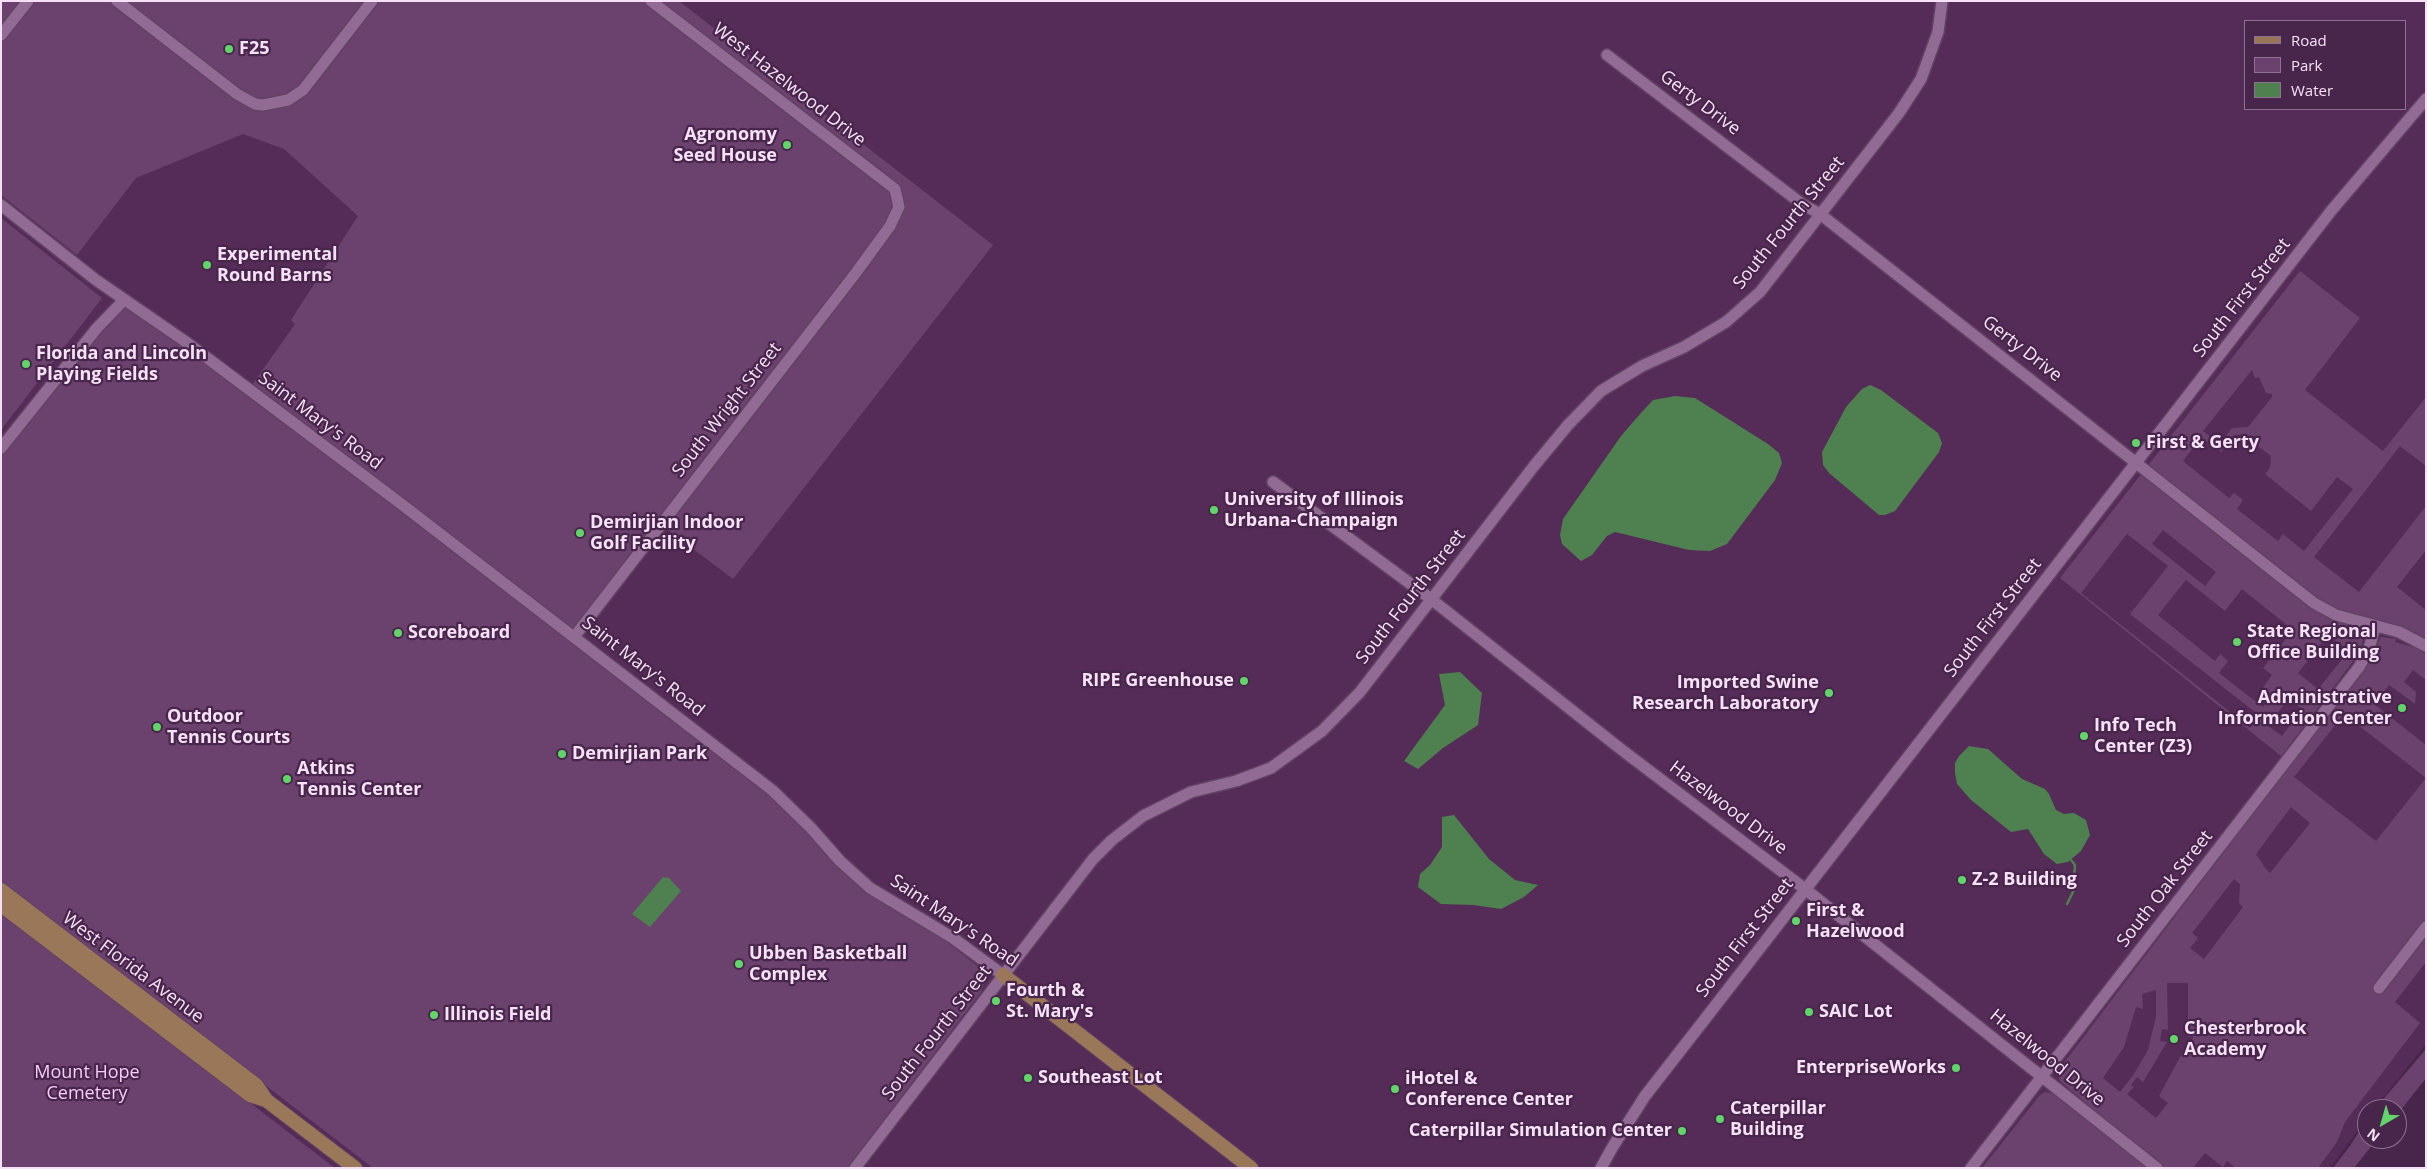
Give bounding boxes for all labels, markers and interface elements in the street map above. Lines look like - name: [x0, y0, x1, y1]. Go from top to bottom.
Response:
- street label: West Hazelwood Drive: [708, 19, 870, 151]
- legend: [2244, 20, 2407, 110]
- text: Road: [2291, 30, 2327, 50]
- place label: F25: [239, 38, 269, 60]
- marker: F25: [223, 43, 235, 55]
- text: Park: [2291, 55, 2322, 75]
- street label: Gerty Drive: [1656, 66, 1744, 140]
- text: Water: [2291, 80, 2333, 100]
- place label: Agronomy Seed House: [673, 124, 777, 166]
- marker: Agronomy Seed House: [781, 139, 793, 151]
- street label: South Fourth Street: [1729, 152, 1849, 294]
- street label: South First Street: [2189, 234, 2295, 362]
- place label: Experimental Round Barns: [217, 244, 337, 286]
- marker: Experimental Round Barns: [201, 259, 213, 271]
- street label: Gerty Drive: [1978, 311, 2066, 387]
- street label: South Wright Street: [668, 339, 786, 481]
- place label: Florida and Lincoln Playing Fields: [36, 343, 207, 386]
- marker: Florida and Lincoln Playing Fields: [20, 358, 32, 370]
- street label: Saint Mary's Road: [254, 367, 386, 475]
- place label: First & Gerty: [2146, 432, 2259, 454]
- marker: First & Gerty: [2130, 437, 2142, 449]
- place label: University of Illinois Urbana-Champaign: [1224, 489, 1404, 532]
- marker: University of Illinois Urbana-Champaign: [1208, 504, 1220, 516]
- place label: Demirjian Indoor Golf Facility: [590, 512, 743, 554]
- street label: South Fourth Street: [1352, 525, 1470, 669]
- marker: Demirjian Indoor Golf Facility: [574, 527, 586, 539]
- street label: South First Street: [1940, 554, 2046, 682]
- street label: Saint Mary's Road: [578, 613, 708, 721]
- place label: State Regional Office Building: [2247, 621, 2379, 664]
- place label: Scoreboard: [408, 622, 510, 644]
- marker: Scoreboard: [392, 627, 404, 639]
- marker: State Regional Office Building: [2231, 636, 2243, 648]
- place label: RIPE Greenhouse: [1081, 670, 1234, 692]
- place label: Imported Swine Research Laboratory: [1632, 672, 1819, 714]
- marker: RIPE Greenhouse: [1238, 675, 1250, 687]
- marker: Imported Swine Research Laboratory: [1823, 687, 1835, 699]
- place label: Administrative Information Center: [2218, 687, 2392, 730]
- marker: Administrative Information Center: [2396, 702, 2408, 714]
- place label: Outdoor Tennis Courts: [167, 706, 290, 749]
- place label: Info Tech Center (Z3): [2094, 715, 2192, 758]
- marker: Outdoor Tennis Courts: [151, 721, 163, 733]
- marker: Info Tech Center (Z3): [2078, 730, 2090, 742]
- place label: Demirjian Park: [572, 743, 707, 765]
- marker: Demirjian Park: [556, 748, 568, 760]
- street label: Hazelwood Drive: [1665, 757, 1791, 859]
- place label: Atkins Tennis Center: [297, 758, 421, 801]
- marker: Atkins Tennis Center: [281, 773, 293, 785]
- street label: South Oak Street: [2113, 826, 2217, 952]
- place label: Z-2 Building: [1972, 869, 2077, 891]
- street label: Saint Mary's Road: [886, 870, 1022, 972]
- street label: South First Street: [1692, 874, 1798, 1002]
- marker: Z-2 Building: [1956, 874, 1968, 886]
- place label: First & Hazelwood: [1806, 900, 1905, 942]
- street label: West Florida Avenue: [58, 908, 208, 1028]
- marker: First & Hazelwood: [1790, 915, 1802, 927]
- place label: Ubben Basketball Complex: [749, 943, 907, 986]
- marker: Ubben Basketball Complex: [733, 958, 745, 970]
- street label: South Fourth Street: [878, 961, 996, 1105]
- place label: Fourth & St. Mary's: [1006, 980, 1094, 1022]
- marker: Fourth & St. Mary's: [990, 995, 1002, 1007]
- place label: SAIC Lot: [1819, 1001, 1893, 1023]
- place label: Illinois Field: [444, 1004, 551, 1026]
- street label: Hazelwood Drive: [1985, 1005, 2109, 1111]
- marker: SAIC Lot: [1803, 1006, 1815, 1018]
- marker: Illinois Field: [428, 1009, 440, 1021]
- place label: Chesterbrook Academy: [2184, 1018, 2307, 1060]
- marker: Chesterbrook Academy: [2168, 1033, 2180, 1045]
- place label: EnterpriseWorks: [1796, 1057, 1946, 1079]
- park label: Mount Hope Cemetery: [34, 1062, 140, 1104]
- marker: EnterpriseWorks: [1950, 1062, 1962, 1074]
- place label: Southeast Lot: [1038, 1067, 1163, 1089]
- place label: iHotel & Conference Center: [1405, 1068, 1573, 1110]
- marker: Southeast Lot: [1022, 1072, 1034, 1084]
- marker: iHotel & Conference Center: [1389, 1083, 1401, 1095]
- place label: Caterpillar Building: [1730, 1098, 1826, 1140]
- north arrow: [2357, 1099, 2407, 1149]
- marker: Caterpillar Building: [1714, 1113, 1726, 1125]
- place label: Caterpillar Simulation Center: [1409, 1120, 1672, 1142]
- text: N: [2363, 1124, 2383, 1146]
- marker: Caterpillar Simulation Center: [1676, 1125, 1688, 1137]

